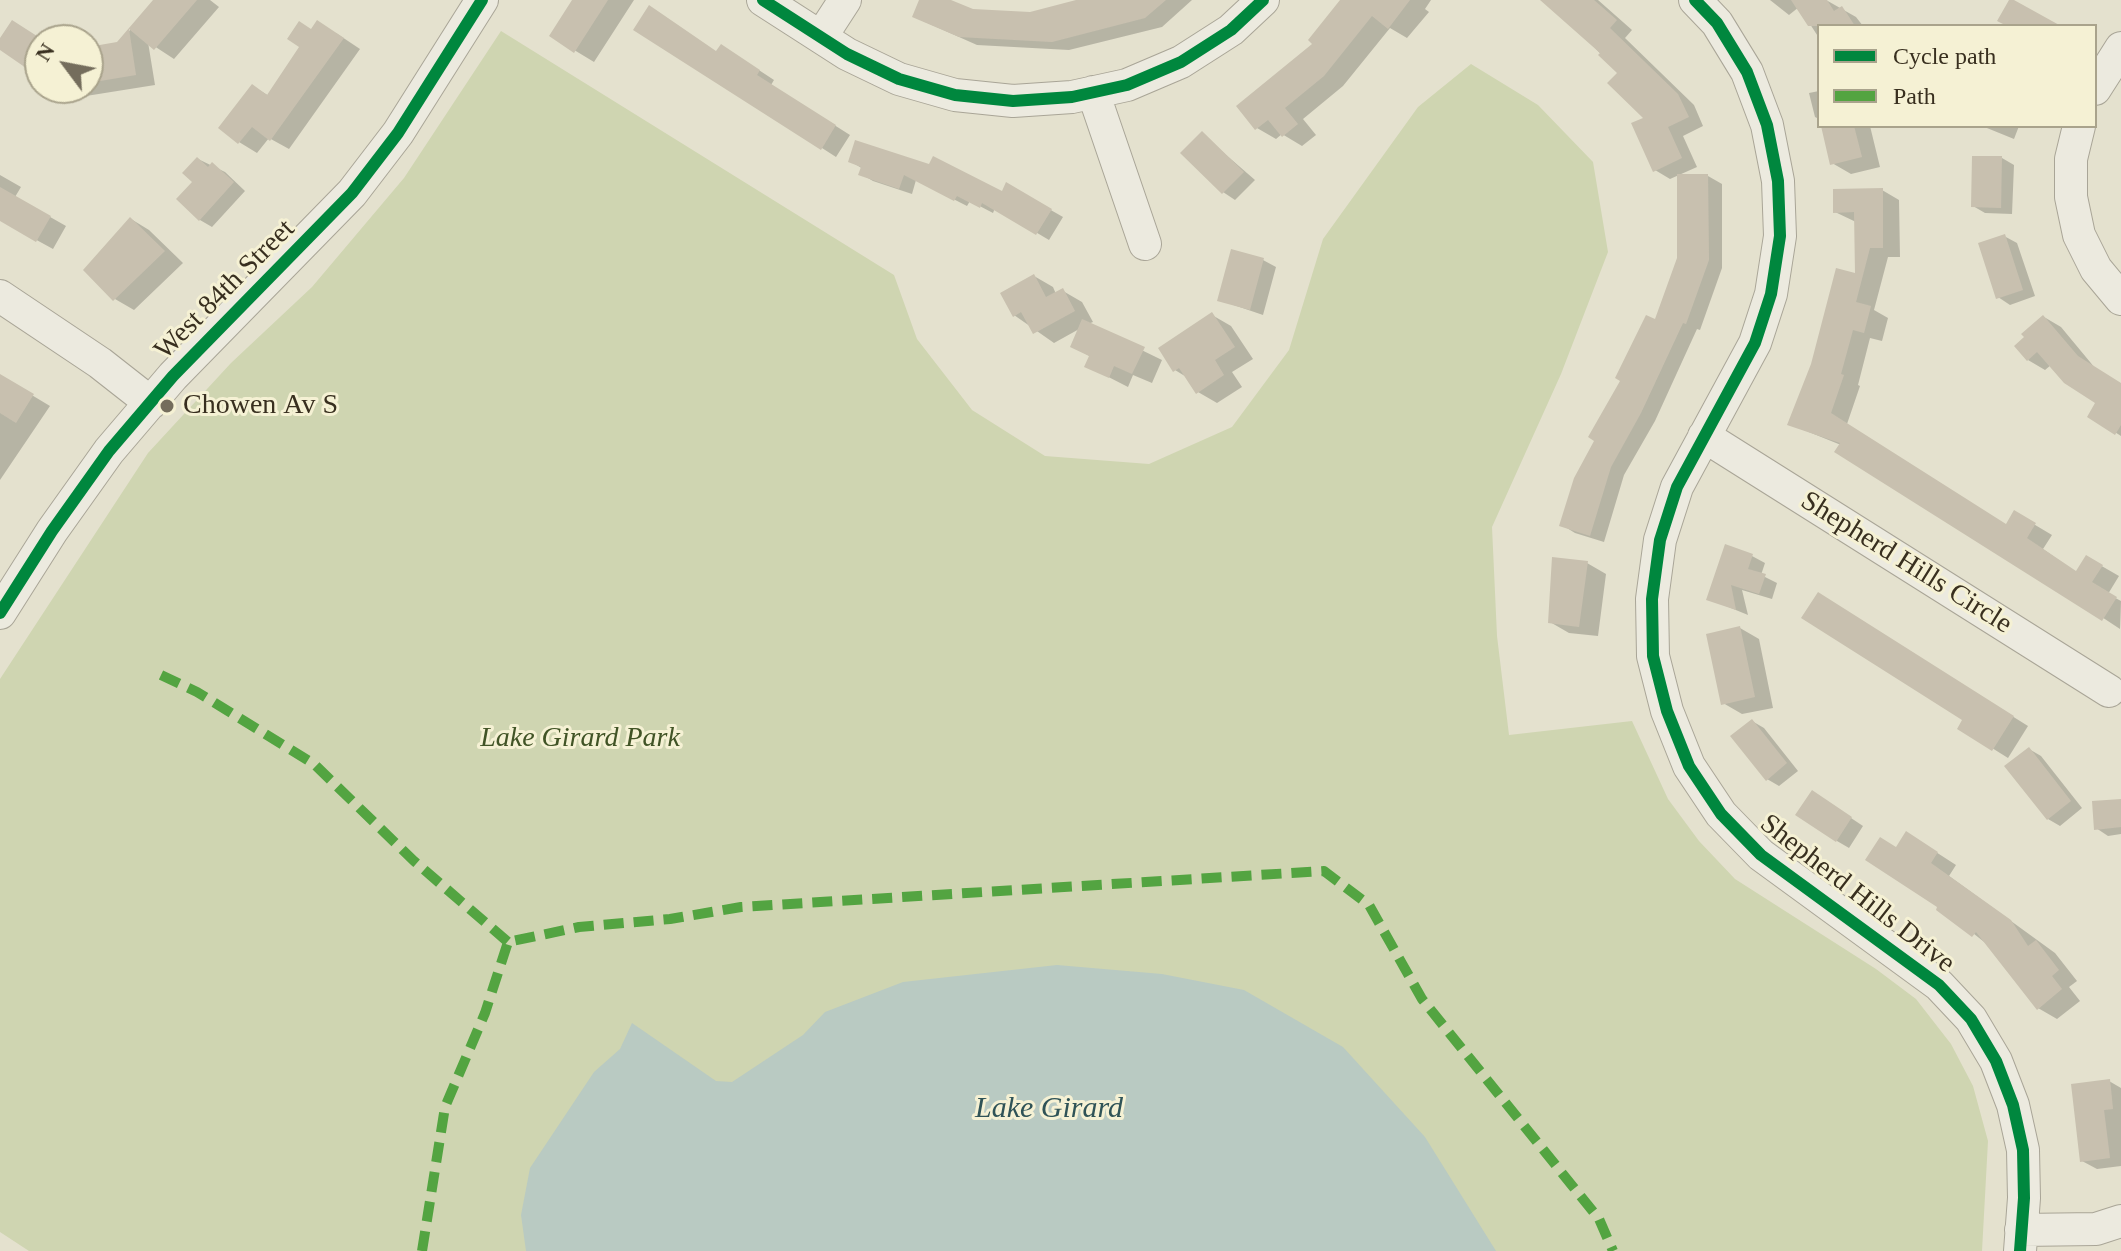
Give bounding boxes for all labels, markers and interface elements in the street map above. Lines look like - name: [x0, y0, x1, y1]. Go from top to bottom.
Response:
- north arrow: [24, 24, 104, 104]
- legend: [1817, 24, 2097, 128]
- text: N: [30, 39, 60, 65]
- text: Cycle path: [1893, 43, 1996, 69]
- text: Path: [1893, 83, 1936, 109]
- street label: West 84th Street: [148, 213, 302, 367]
- place label: Chowen Av S: [183, 389, 338, 423]
- marker: Chowen Av S: [158, 397, 176, 415]
- street label: Shepherd Hills Circle: [1794, 484, 2018, 642]
- park label: Lake Girard Park: [480, 722, 680, 756]
- street label: Shepherd Hills Drive: [1753, 808, 1961, 980]
- water label: Lake Girard: [975, 1091, 1123, 1127]

